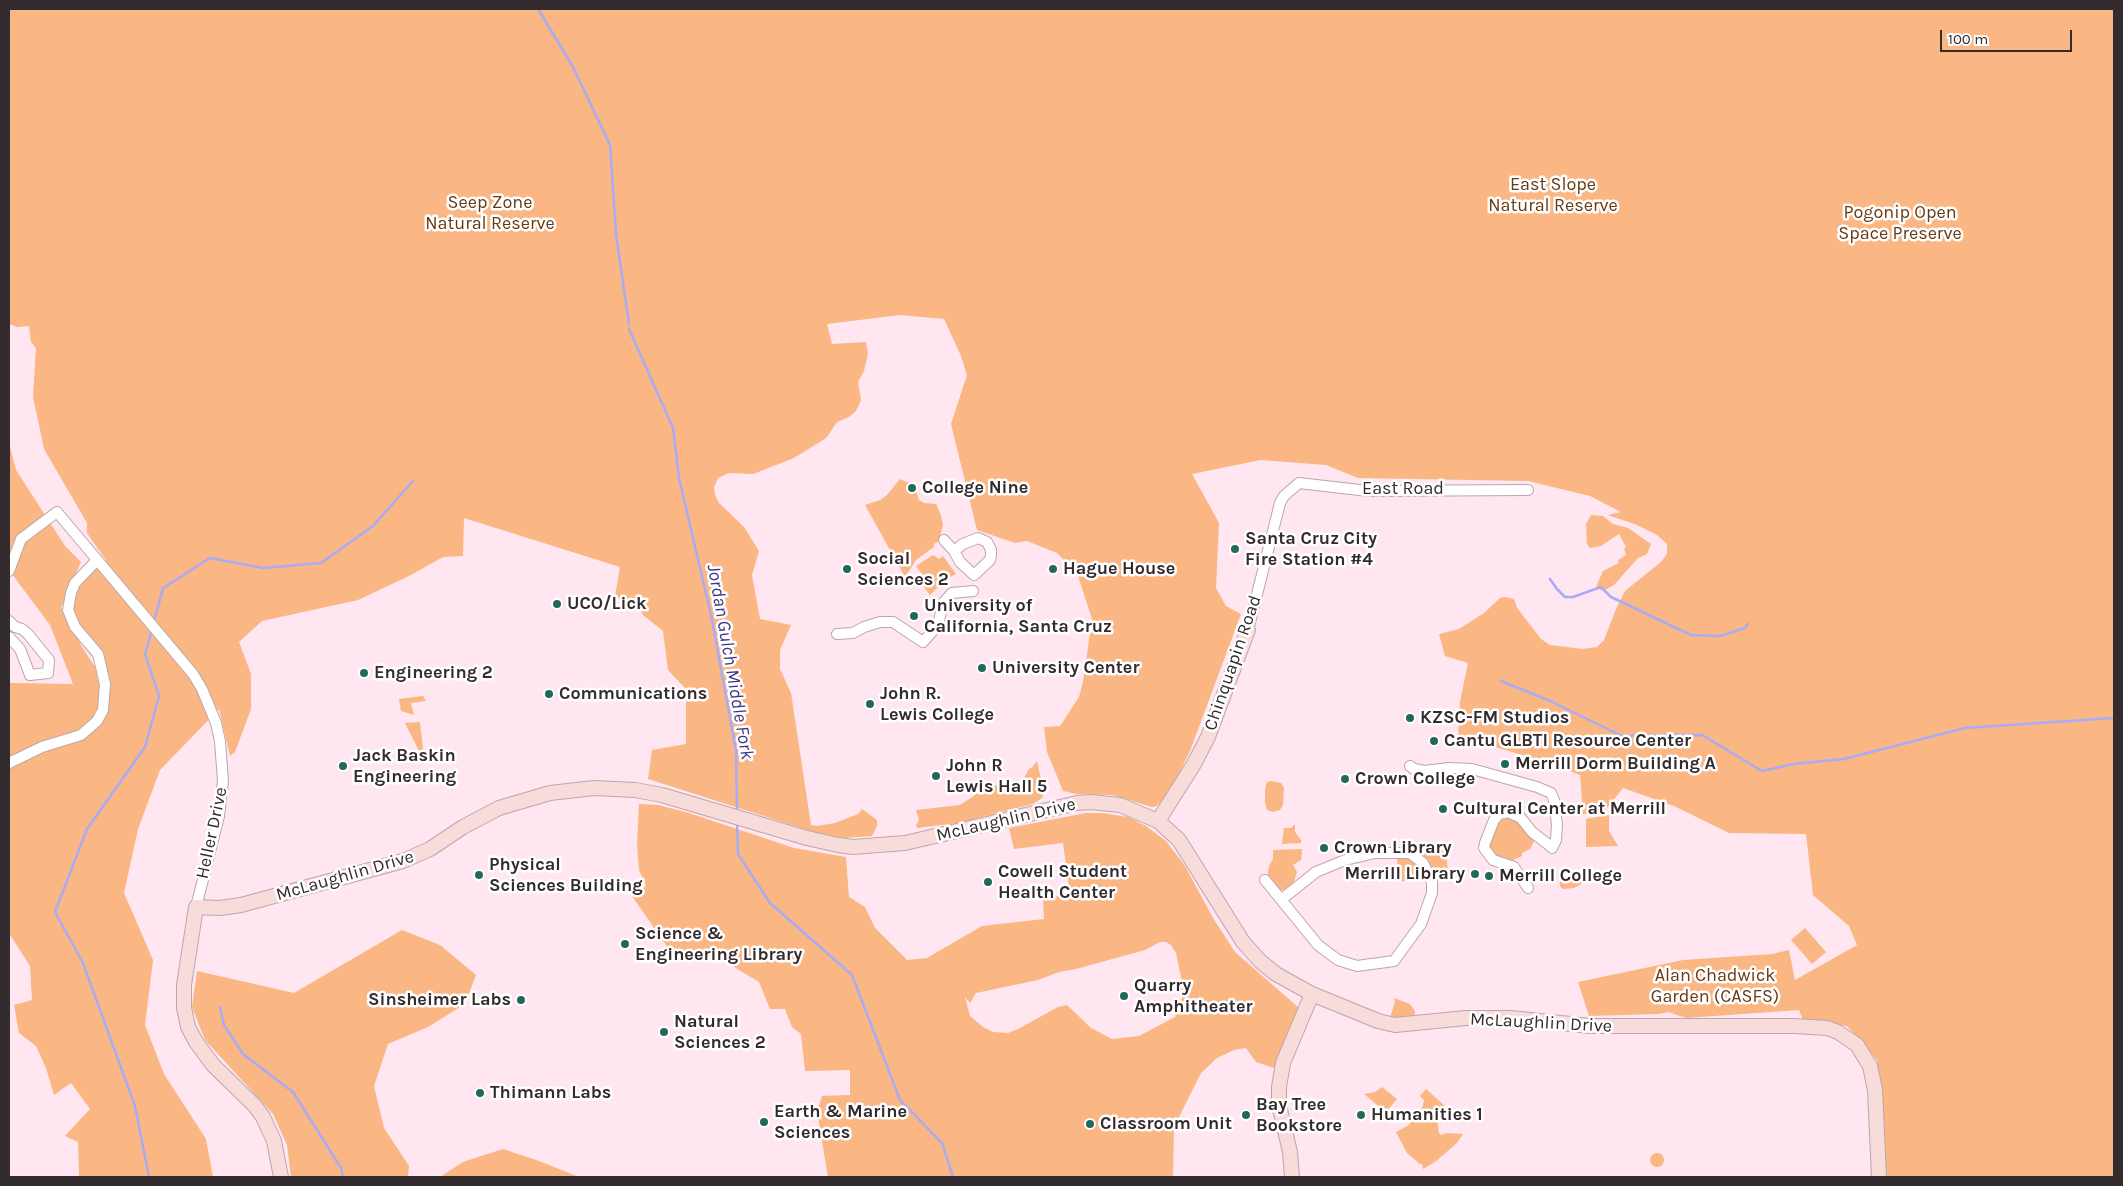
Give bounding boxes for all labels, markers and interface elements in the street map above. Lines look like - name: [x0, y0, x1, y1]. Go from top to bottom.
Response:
- scale bar: [1943, 20, 2076, 52]
- text: 100 m: [1948, 30, 1988, 48]
- park label: East Slope Natural Reserve: [1488, 174, 1618, 216]
- park label: Seep Zone Natural Reserve: [425, 192, 555, 234]
- park label: Pogonip Open Space Preserve: [1838, 202, 1962, 244]
- place label: College Nine: [922, 477, 1028, 499]
- street label: East Road: [1362, 478, 1444, 500]
- marker: College Nine: [906, 482, 918, 494]
- place label: Santa Cruz City Fire Station #4: [1245, 528, 1377, 570]
- marker: Santa Cruz City Fire Station #4: [1229, 543, 1241, 555]
- place label: Social Sciences 2: [857, 548, 949, 590]
- place label: Hague House: [1063, 558, 1175, 580]
- water label: Jordan Gulch Middle Fork: [702, 563, 758, 761]
- marker: Social Sciences 2: [841, 563, 853, 575]
- marker: Hague House: [1047, 563, 1059, 575]
- street label: Chinquapin Road: [1200, 592, 1266, 734]
- place label: UCO/Lick: [567, 593, 647, 615]
- place label: University of California, Santa Cruz: [924, 595, 1112, 638]
- marker: UCO/Lick: [551, 598, 563, 610]
- marker: University of California, Santa Cruz: [908, 610, 920, 622]
- place label: University Center: [992, 657, 1139, 679]
- place label: Engineering 2: [374, 662, 493, 684]
- marker: University Center: [976, 662, 988, 674]
- marker: Engineering 2: [358, 667, 370, 679]
- place label: Communications: [559, 683, 707, 705]
- place label: John R. Lewis College: [880, 683, 994, 726]
- marker: Communications: [543, 688, 555, 700]
- marker: John R. Lewis College: [864, 698, 876, 710]
- place label: KZSC-FM Studios: [1420, 707, 1569, 729]
- marker: KZSC-FM Studios: [1404, 712, 1416, 724]
- place label: Cantu GLBTI Resource Center: [1444, 730, 1691, 752]
- marker: Cantu GLBTI Resource Center: [1428, 735, 1440, 747]
- place label: Jack Baskin Engineering: [353, 745, 456, 788]
- place label: Merrill Dorm Building A: [1515, 753, 1716, 775]
- place label: John R Lewis Hall 5: [946, 755, 1047, 798]
- marker: Merrill Dorm Building A: [1499, 758, 1511, 770]
- marker: Jack Baskin Engineering: [337, 760, 349, 772]
- place label: Crown College: [1355, 768, 1475, 790]
- marker: John R Lewis Hall 5: [930, 770, 942, 782]
- marker: Crown College: [1339, 773, 1351, 785]
- street label: Heller Drive: [192, 785, 232, 881]
- street label: McLaughlin Drive: [934, 793, 1078, 847]
- place label: Cultural Center at Merrill: [1453, 798, 1666, 820]
- marker: Cultural Center at Merrill: [1437, 803, 1449, 815]
- place label: Crown Library: [1334, 837, 1452, 859]
- marker: Crown Library: [1318, 842, 1330, 854]
- street label: McLaughlin Drive: [274, 846, 416, 906]
- place label: Physical Sciences Building: [489, 854, 643, 896]
- place label: Cowell Student Health Center: [998, 861, 1127, 904]
- place label: Merrill Library: [1345, 863, 1465, 885]
- place label: Merrill College: [1499, 865, 1622, 887]
- marker: Merrill Library: [1469, 868, 1481, 880]
- marker: Physical Sciences Building: [473, 869, 485, 881]
- marker: Merrill College: [1483, 870, 1495, 882]
- marker: Cowell Student Health Center: [982, 876, 994, 888]
- place label: Science & Engineering Library: [635, 923, 802, 966]
- marker: Science & Engineering Library: [619, 938, 631, 950]
- park label: Alan Chadwick Garden (CASFS): [1651, 965, 1779, 1008]
- place label: Quarry Amphitheater: [1134, 975, 1253, 1018]
- place label: Sinsheimer Labs: [368, 989, 511, 1011]
- marker: Quarry Amphitheater: [1118, 990, 1130, 1002]
- marker: Sinsheimer Labs: [515, 994, 527, 1006]
- street label: McLaughlin Drive: [1469, 1008, 1613, 1038]
- place label: Natural Sciences 2: [674, 1011, 766, 1054]
- marker: Natural Sciences 2: [658, 1026, 670, 1038]
- place label: Thimann Labs: [490, 1082, 611, 1104]
- marker: Thimann Labs: [474, 1087, 486, 1099]
- place label: Bay Tree Bookstore: [1256, 1094, 1342, 1136]
- place label: Earth & Marine Sciences: [774, 1101, 907, 1144]
- place label: Humanities 1: [1371, 1104, 1483, 1126]
- marker: Bay Tree Bookstore: [1240, 1109, 1252, 1121]
- marker: Humanities 1: [1355, 1109, 1367, 1121]
- place label: Classroom Unit: [1100, 1113, 1232, 1135]
- marker: Earth & Marine Sciences: [758, 1116, 770, 1128]
- marker: Classroom Unit: [1084, 1118, 1096, 1130]

